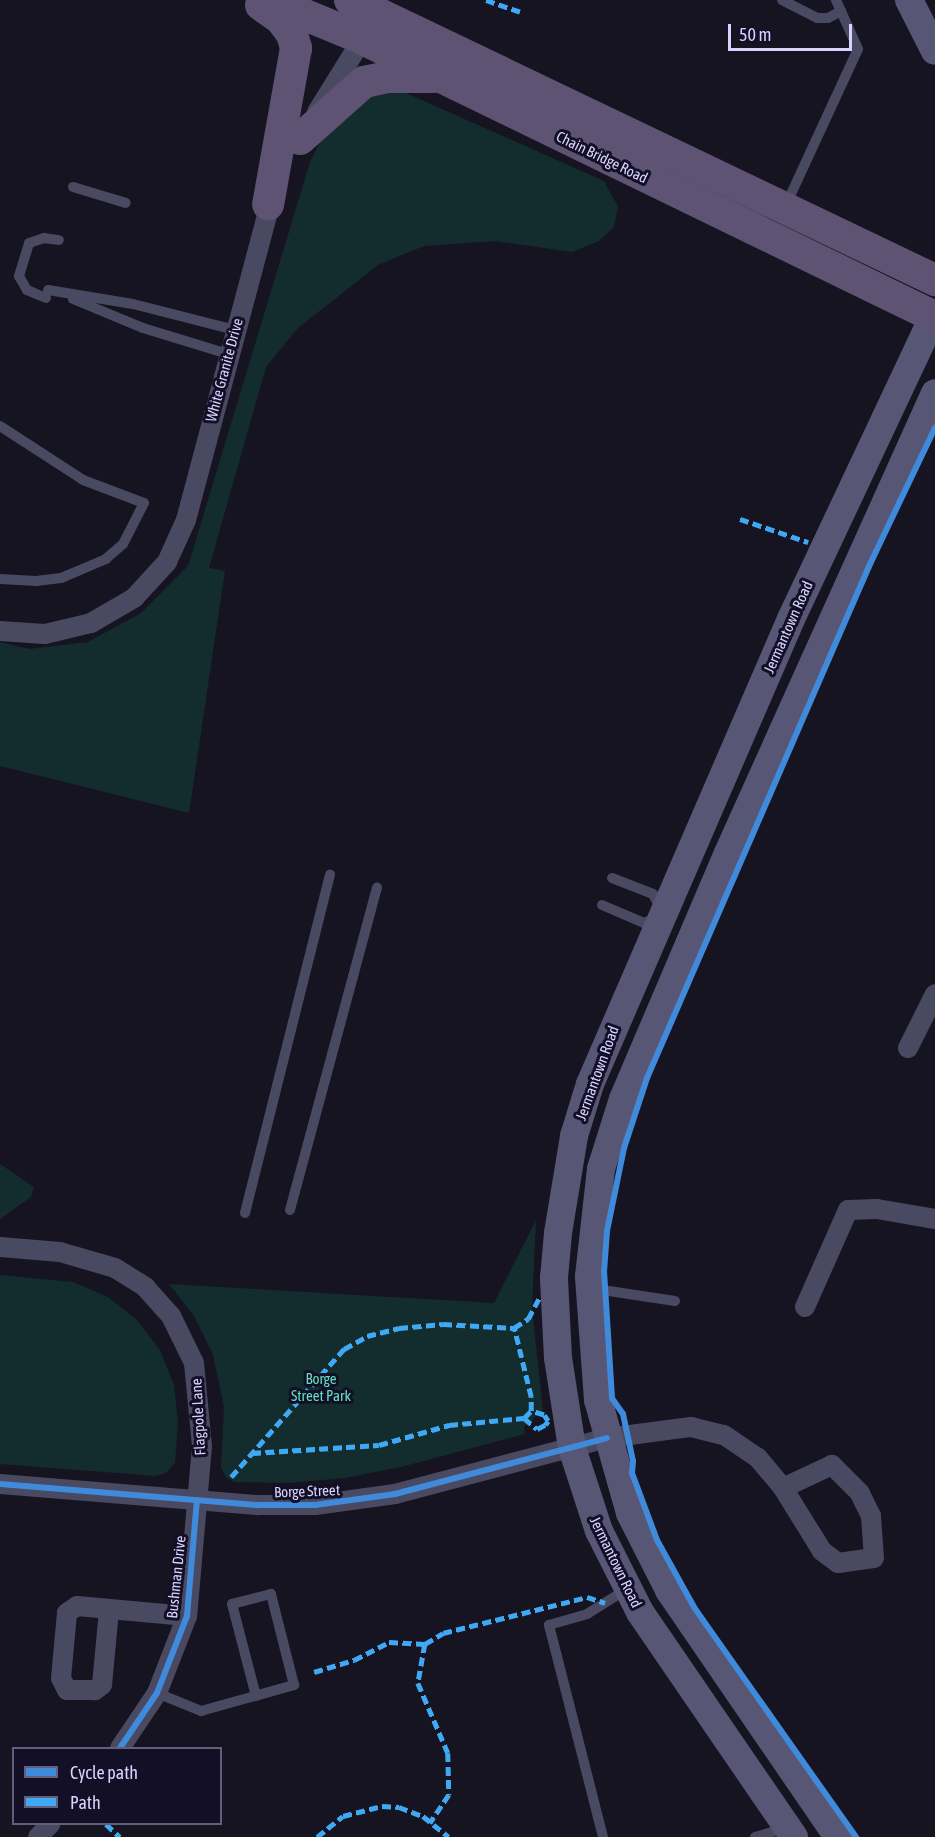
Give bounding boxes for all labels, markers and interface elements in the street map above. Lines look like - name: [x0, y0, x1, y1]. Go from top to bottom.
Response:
- scale bar: [731, 12, 856, 50]
- text: 50 m: [739, 24, 771, 45]
- street label: Chain Bridge Road: [553, 127, 651, 187]
- street label: White Granite Drive: [202, 316, 246, 424]
- street label: Jermantown Road: [760, 578, 816, 676]
- street label: Jermantown Road: [572, 1023, 622, 1123]
- park label: Borge Street Park: [291, 1369, 351, 1404]
- street label: Flagpole Lane: [187, 1378, 209, 1456]
- street label: Borge Street: [274, 1481, 340, 1501]
- street label: Jermantown Road: [586, 1514, 646, 1610]
- street label: Bushman Drive: [163, 1535, 189, 1619]
- legend: [12, 1747, 222, 1825]
- text: Cycle path: [70, 1762, 138, 1783]
- text: Path: [70, 1792, 101, 1813]

